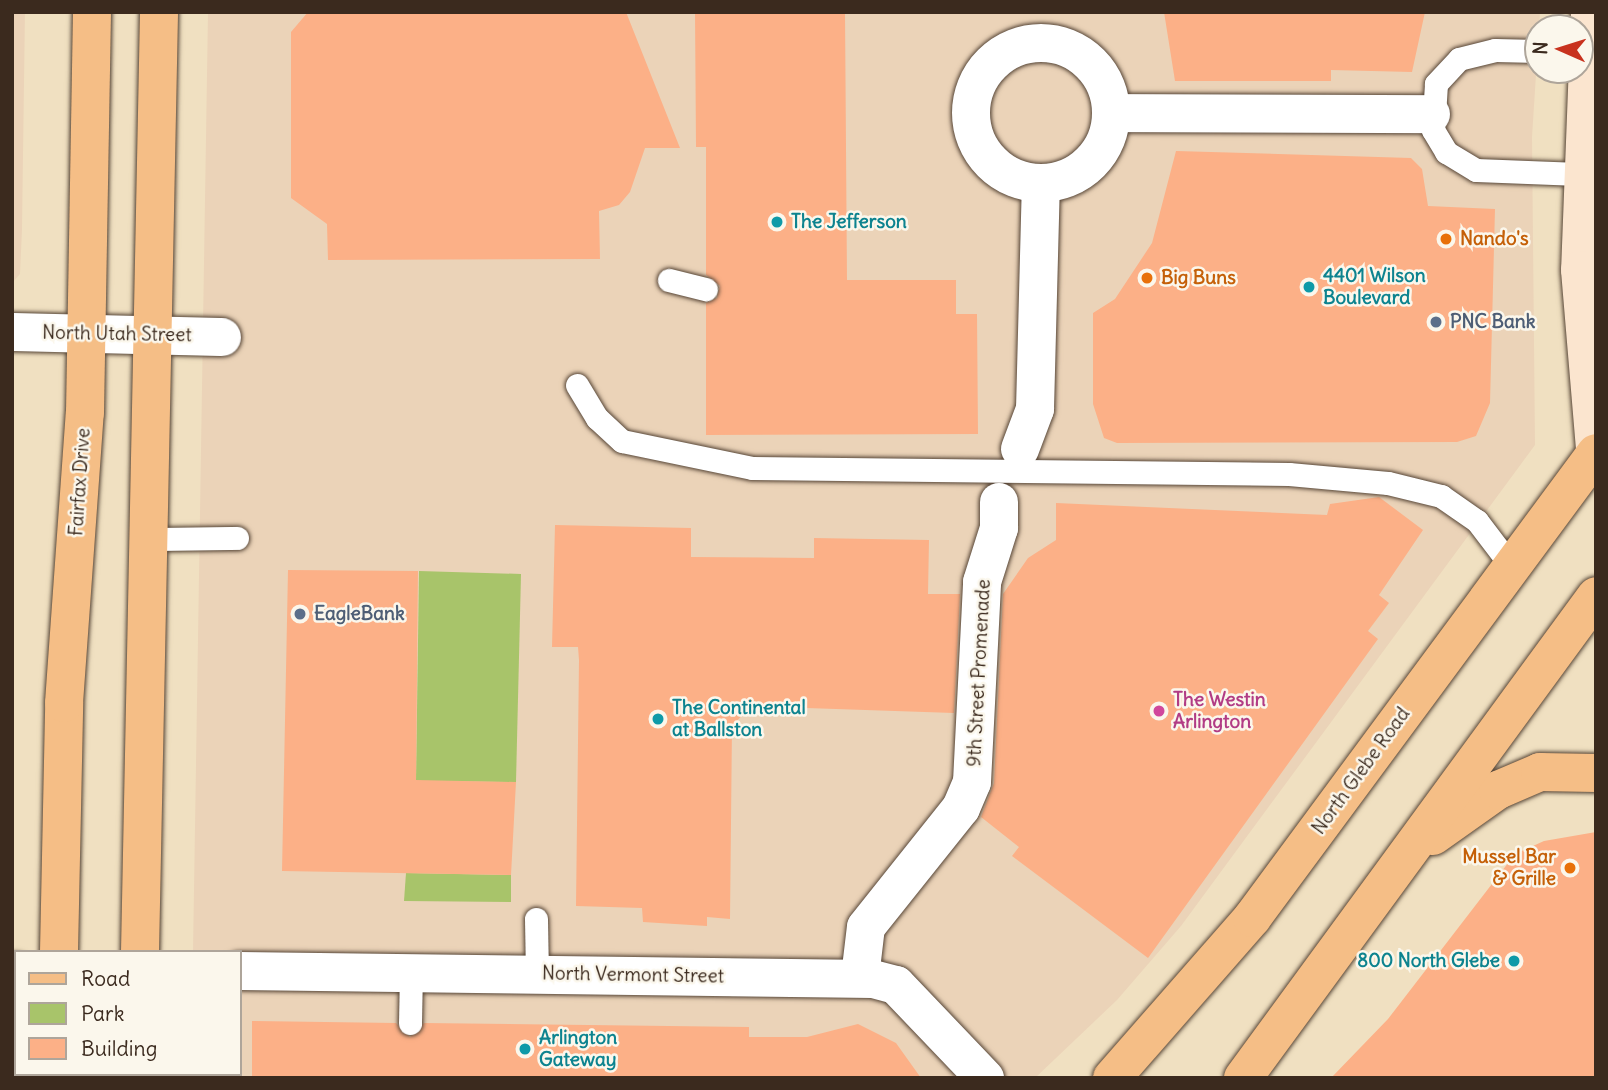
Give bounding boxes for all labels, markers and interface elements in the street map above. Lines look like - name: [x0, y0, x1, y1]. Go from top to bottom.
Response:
- north arrow: [1524, 14, 1594, 84]
- text: N: [1528, 41, 1552, 55]
- place label: The Jefferson: [791, 211, 907, 233]
- marker: The Jefferson: [769, 214, 785, 230]
- place label: Nando's: [1460, 228, 1529, 250]
- marker: Nando's: [1438, 231, 1454, 247]
- place label: 4401 Wilson Boulevard: [1323, 265, 1426, 309]
- place label: Big Buns: [1161, 267, 1236, 289]
- marker: Big Buns: [1139, 270, 1155, 286]
- marker: 4401 Wilson Boulevard: [1301, 279, 1317, 295]
- place label: PNC Bank: [1450, 311, 1536, 333]
- marker: PNC Bank: [1428, 314, 1444, 330]
- street label: North Utah Street: [42, 321, 192, 347]
- street label: Fairfax Drive: [65, 427, 95, 537]
- street label: 9th Street Promenade: [963, 579, 995, 767]
- place label: EagleBank: [314, 603, 405, 625]
- marker: EagleBank: [292, 606, 308, 622]
- place label: The Westin Arlington: [1173, 689, 1266, 733]
- place label: The Continental at Ballston: [672, 697, 806, 741]
- marker: The Westin Arlington: [1151, 703, 1167, 719]
- street label: North Glebe Road: [1307, 703, 1415, 839]
- marker: The Continental at Ballston: [650, 711, 666, 727]
- place label: Mussel Bar & Grille: [1462, 846, 1556, 890]
- marker: Mussel Bar & Grille: [1562, 860, 1578, 876]
- legend: [14, 950, 242, 1076]
- place label: 800 North Glebe: [1357, 950, 1500, 972]
- marker: 800 North Glebe: [1506, 953, 1522, 969]
- street label: North Vermont Street: [542, 962, 724, 988]
- text: Road: [81, 965, 130, 992]
- text: Park: [81, 1000, 124, 1027]
- place label: Arlington Gateway: [539, 1027, 617, 1071]
- text: Building: [81, 1035, 157, 1062]
- marker: Arlington Gateway: [517, 1041, 533, 1057]

